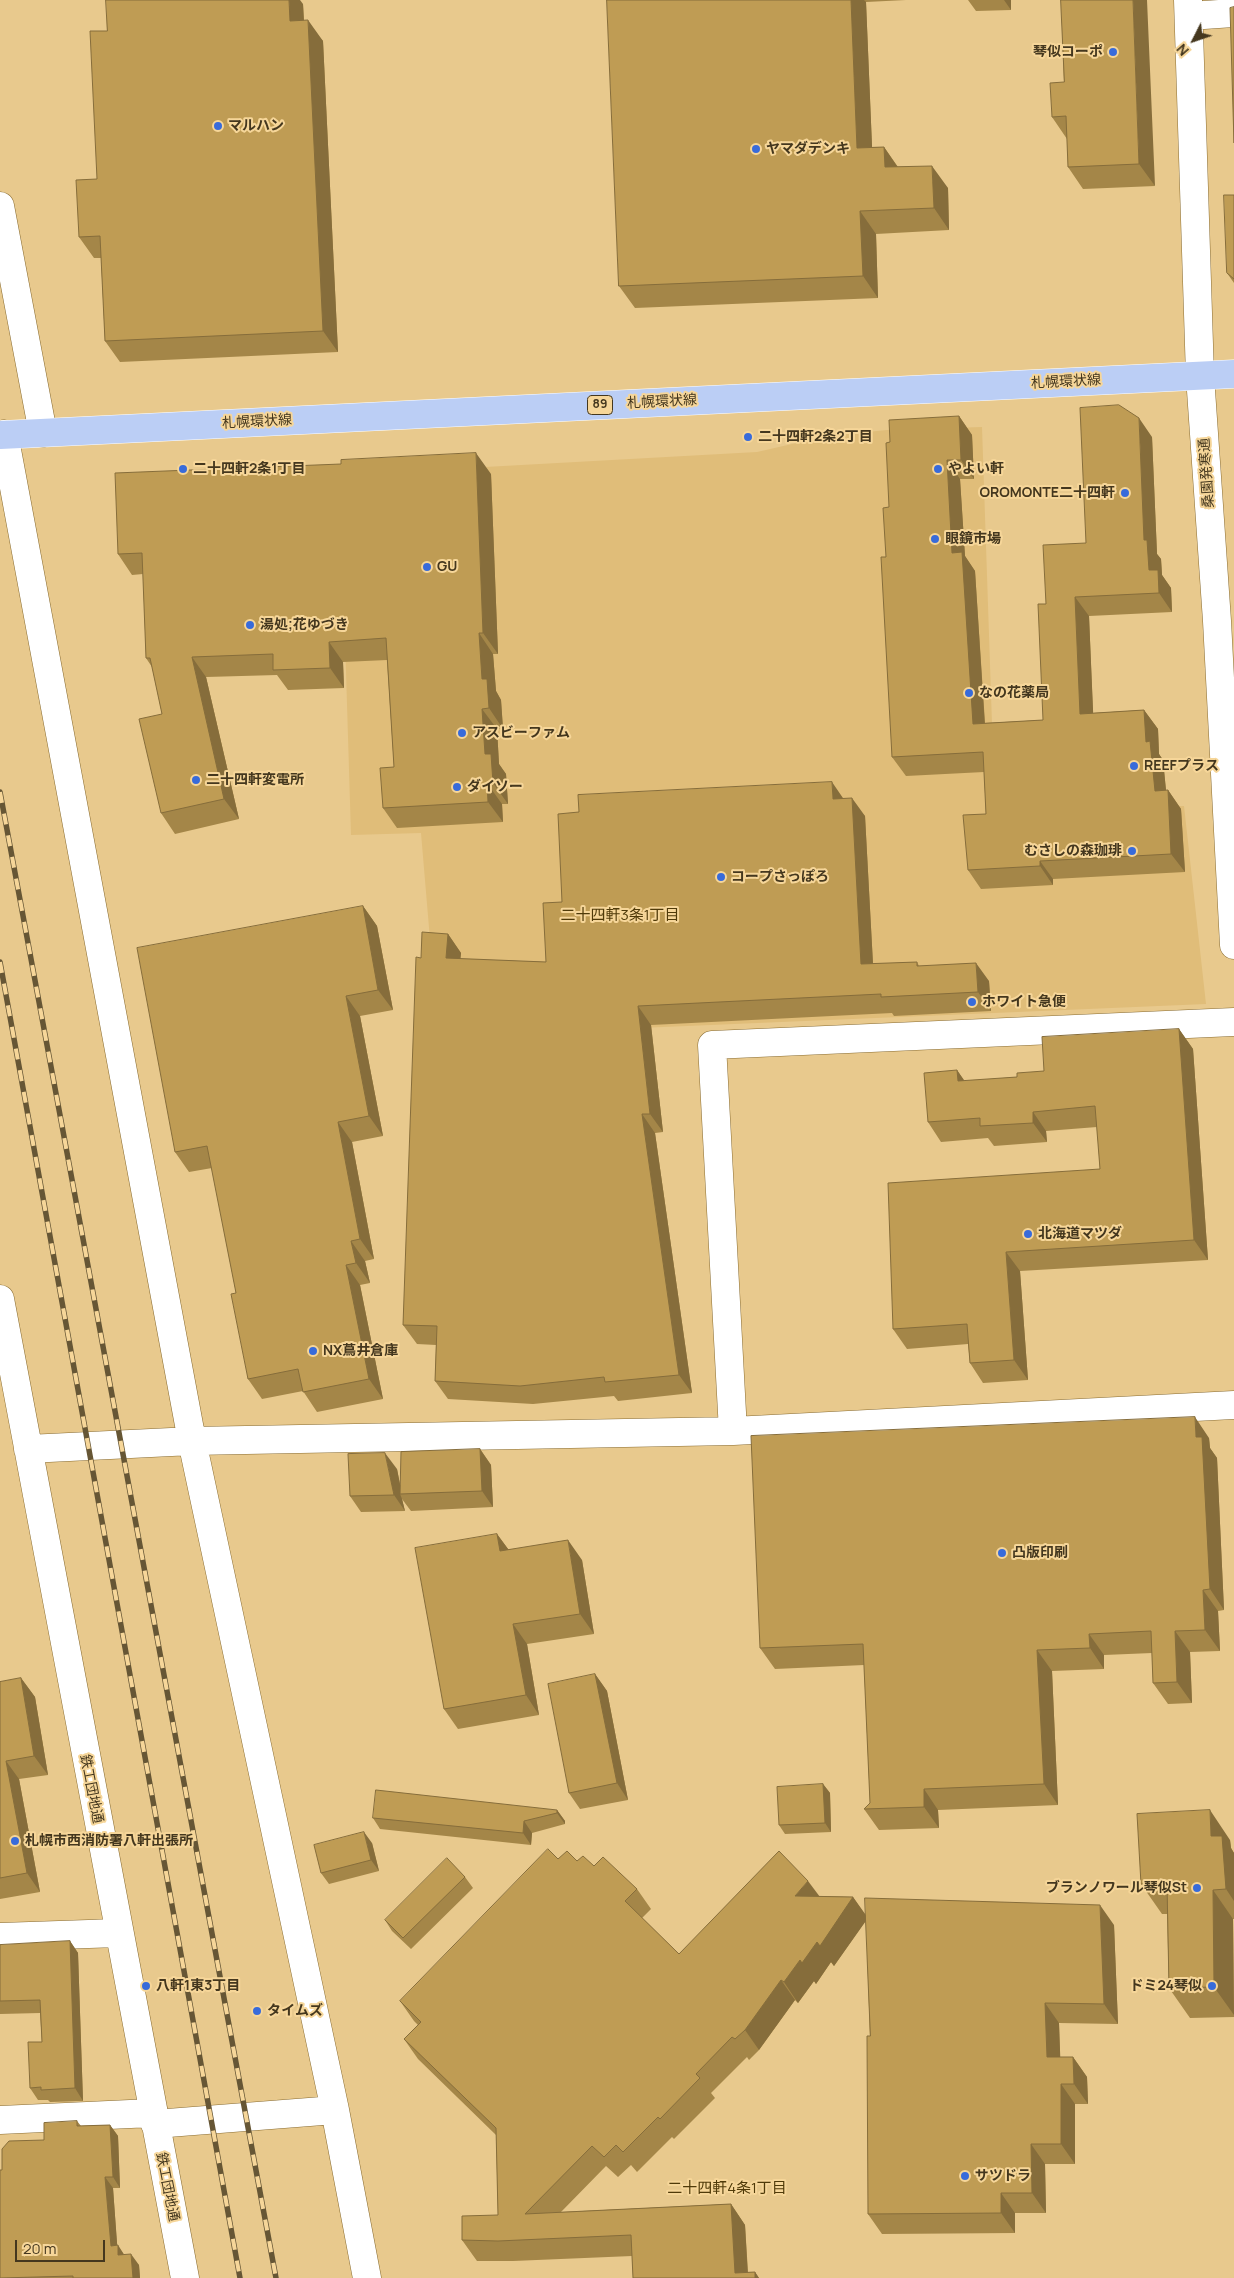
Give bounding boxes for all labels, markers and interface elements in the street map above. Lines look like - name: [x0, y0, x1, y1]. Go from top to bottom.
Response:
- north arrow: [1169, 15, 1219, 65]
- text: N: [1172, 40, 1193, 60]
- place label: 琴似コーポ: [1033, 44, 1103, 60]
- marker: 琴似コーポ: [1107, 46, 1119, 58]
- place label: マルハン: [228, 118, 284, 134]
- marker: マルハン: [212, 120, 224, 132]
- place label: ヤマダデンキ: [766, 141, 850, 157]
- marker: ヤマダデンキ: [750, 143, 762, 155]
- street label: 札幌環状線: [1031, 372, 1101, 392]
- street label: 札幌環状線: [627, 392, 697, 412]
- road number: 89: [588, 396, 612, 414]
- street label: 札幌環状線: [222, 412, 292, 432]
- place label: 二十四軒2条2丁目: [758, 429, 873, 445]
- marker: 二十四軒2条2丁目: [742, 431, 754, 443]
- street label: 桑園発寒通: [1196, 437, 1218, 509]
- place label: 二十四軒2条1丁目: [193, 461, 305, 477]
- place label: やよい軒: [948, 461, 1004, 477]
- marker: 二十四軒2条1丁目: [177, 463, 189, 475]
- marker: やよい軒: [932, 463, 944, 475]
- place label: OROMONTE二十四軒: [980, 485, 1115, 501]
- marker: OROMONTE二十四軒: [1119, 487, 1131, 499]
- place label: 眼鏡市場: [945, 531, 1001, 547]
- marker: 眼鏡市場: [929, 533, 941, 545]
- place label: GU: [437, 559, 457, 575]
- marker: GU: [421, 561, 433, 573]
- place label: 湯処;花ゆづき: [260, 617, 349, 633]
- marker: 湯処;花ゆづき: [244, 619, 256, 631]
- place label: なの花薬局: [979, 685, 1049, 701]
- marker: なの花薬局: [963, 687, 975, 699]
- place label: アスビーファム: [472, 725, 570, 741]
- marker: アスビーファム: [456, 727, 468, 739]
- place label: REEFプラス: [1144, 758, 1219, 774]
- marker: REEFプラス: [1128, 760, 1140, 772]
- place label: 二十四軒変電所: [206, 772, 304, 788]
- marker: 二十四軒変電所: [190, 774, 202, 786]
- place label: ダイソー: [467, 779, 523, 795]
- marker: ダイソー: [451, 781, 463, 793]
- place label: むさしの森珈琲: [1024, 843, 1122, 859]
- marker: むさしの森珈琲: [1126, 845, 1138, 857]
- place label: コープさっぽろ: [731, 869, 829, 885]
- marker: コープさっぽろ: [715, 871, 727, 883]
- district label: 二十四軒3条1丁目: [560, 907, 680, 925]
- place label: ホワイト急便: [982, 994, 1066, 1010]
- marker: ホワイト急便: [966, 996, 978, 1008]
- place label: 北海道マツダ: [1038, 1226, 1122, 1242]
- marker: 北海道マツダ: [1022, 1228, 1034, 1240]
- place label: NX蔦井倉庫: [323, 1343, 398, 1359]
- marker: NX蔦井倉庫: [307, 1345, 319, 1357]
- place label: 凸版印刷: [1012, 1545, 1068, 1561]
- marker: 凸版印刷: [996, 1547, 1008, 1559]
- street label: 鉄工団地通: [76, 1753, 106, 1825]
- place label: 札幌市西消防署八軒出張所: [25, 1833, 193, 1849]
- marker: 札幌市西消防署八軒出張所: [9, 1835, 21, 1847]
- place label: ブランノワール琴似St: [1046, 1880, 1187, 1896]
- marker: ブランノワール琴似St: [1191, 1882, 1203, 1894]
- place label: 八軒1東3丁目: [156, 1978, 240, 1994]
- place label: ドミ24琴似: [1129, 1978, 1202, 1994]
- marker: 八軒1東3丁目: [140, 1980, 152, 1992]
- marker: ドミ24琴似: [1206, 1980, 1218, 1992]
- place label: タイムズ: [267, 2003, 323, 2019]
- marker: タイムズ: [251, 2005, 263, 2017]
- street label: 鉄工団地通: [152, 2151, 182, 2223]
- place label: サツドラ: [975, 2168, 1031, 2184]
- marker: サツドラ: [959, 2170, 971, 2182]
- district label: 二十四軒4条1丁目: [667, 2180, 787, 2198]
- scale bar: [18, 2230, 108, 2262]
- text: 20 m: [23, 2238, 56, 2259]

